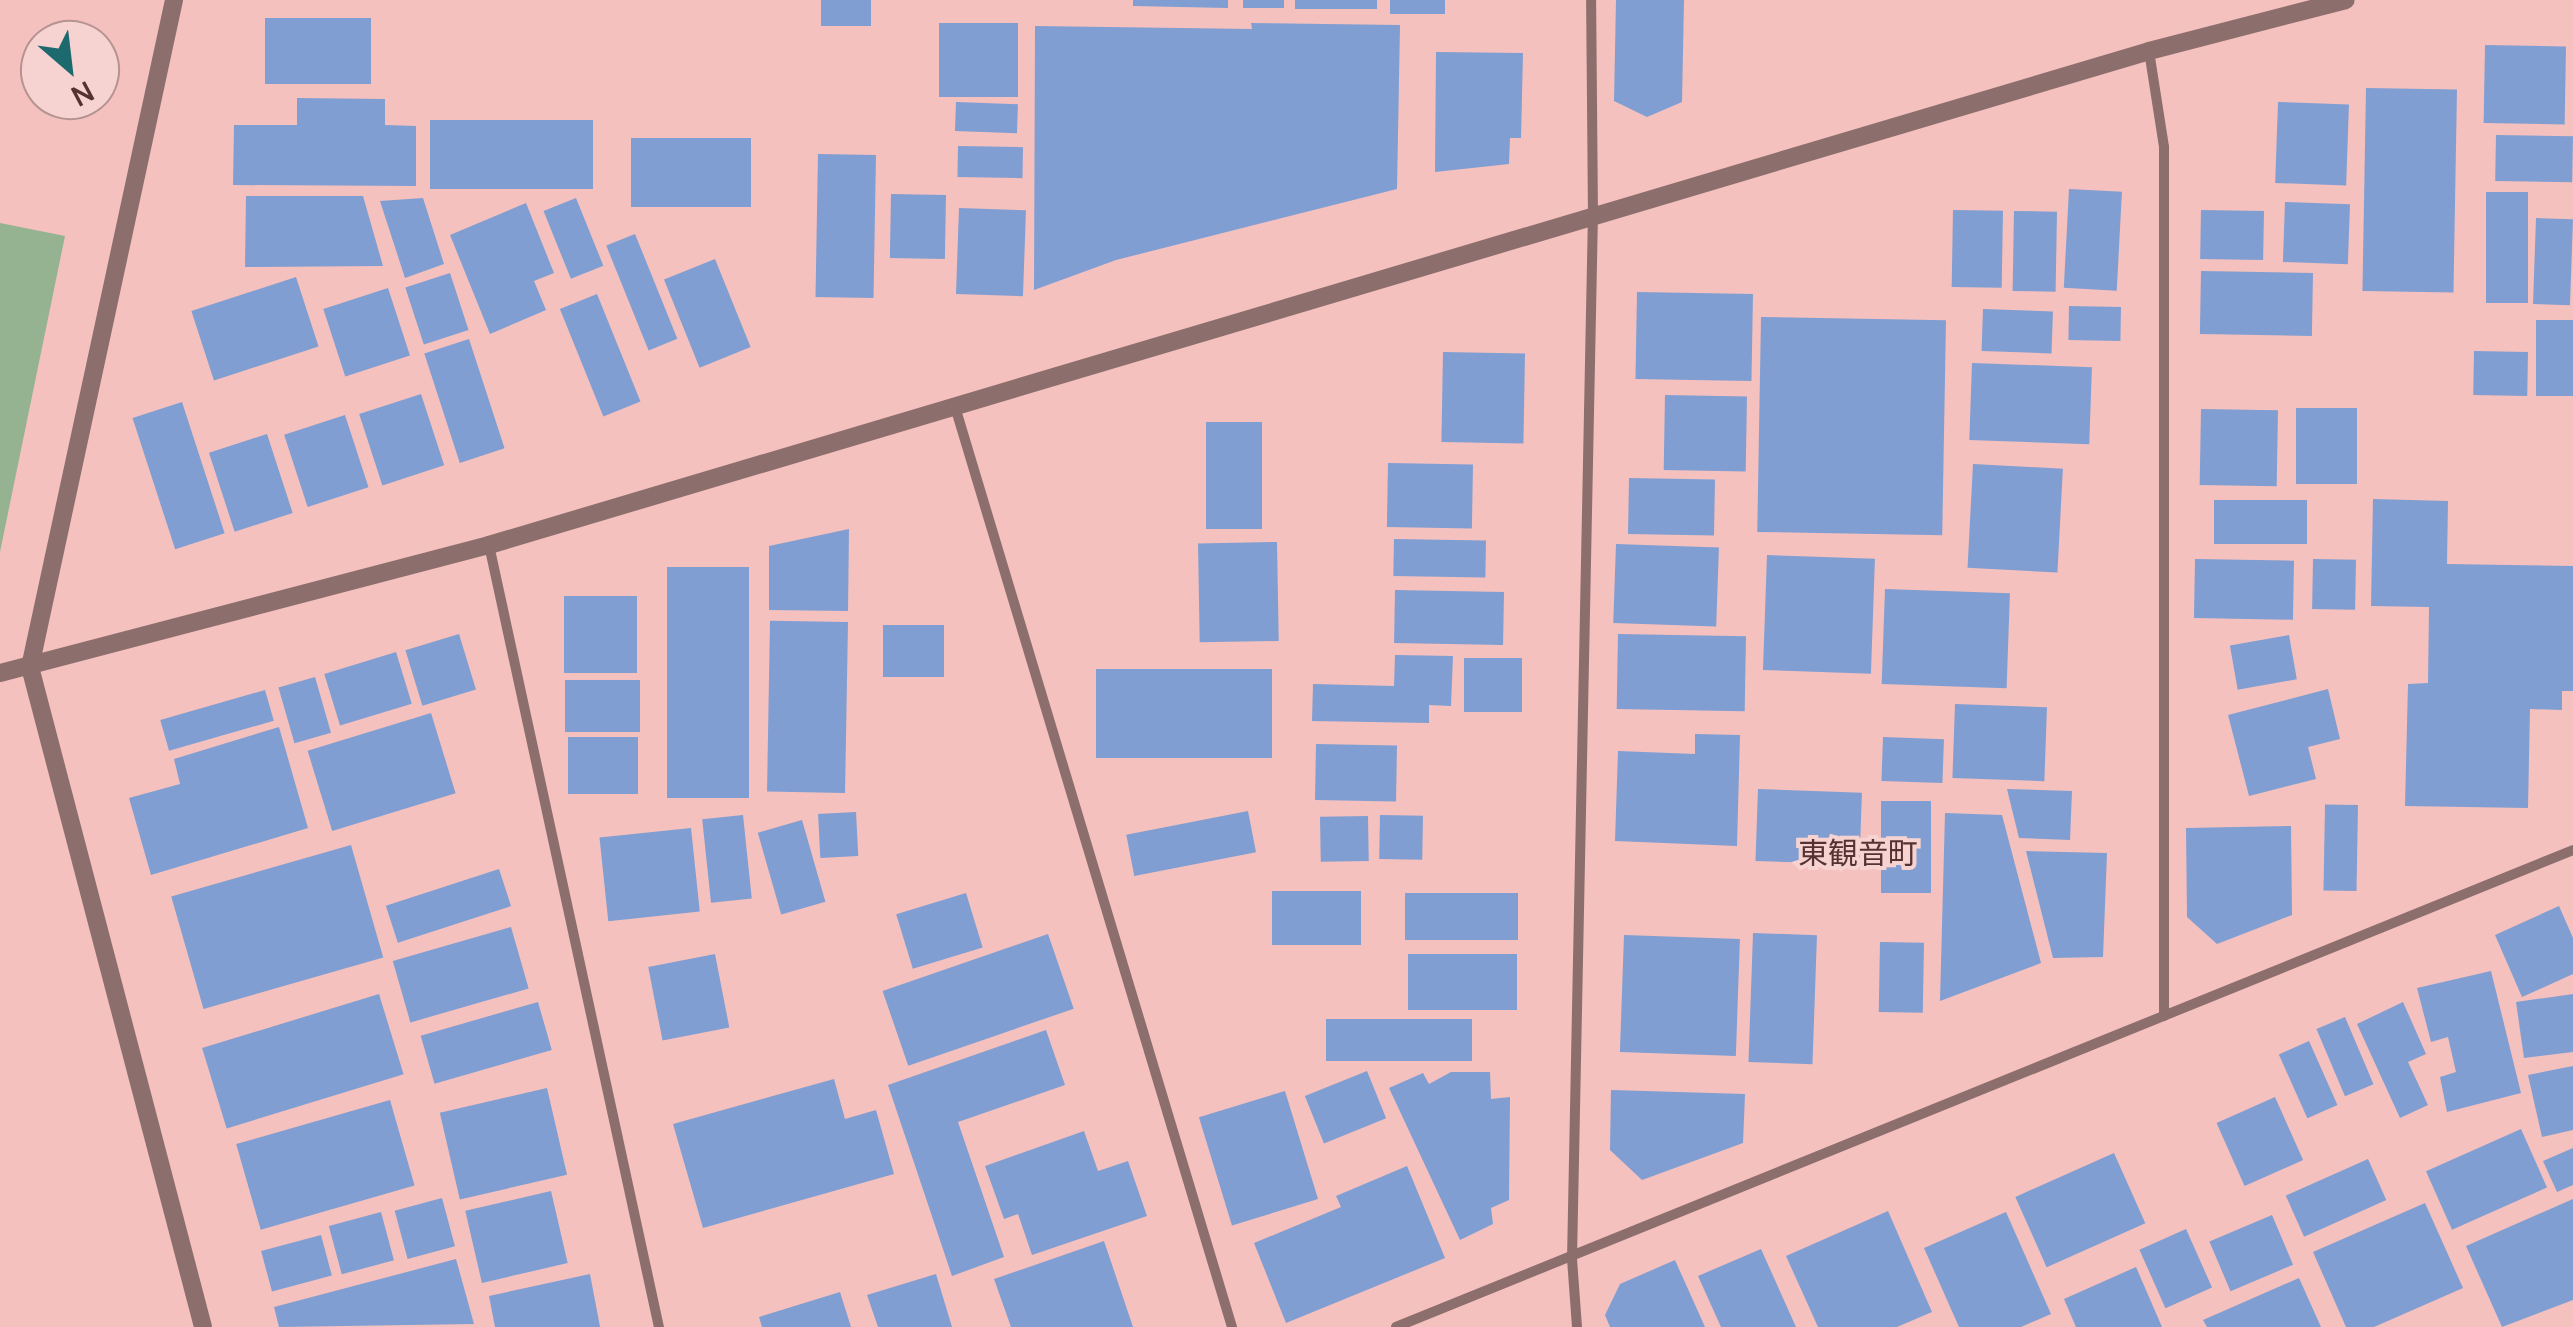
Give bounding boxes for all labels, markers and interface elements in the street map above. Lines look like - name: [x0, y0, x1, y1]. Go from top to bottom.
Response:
- north arrow: [20, 20, 120, 120]
- text: N: [65, 73, 101, 116]
- district label: 東観音町: [1798, 835, 1918, 871]

